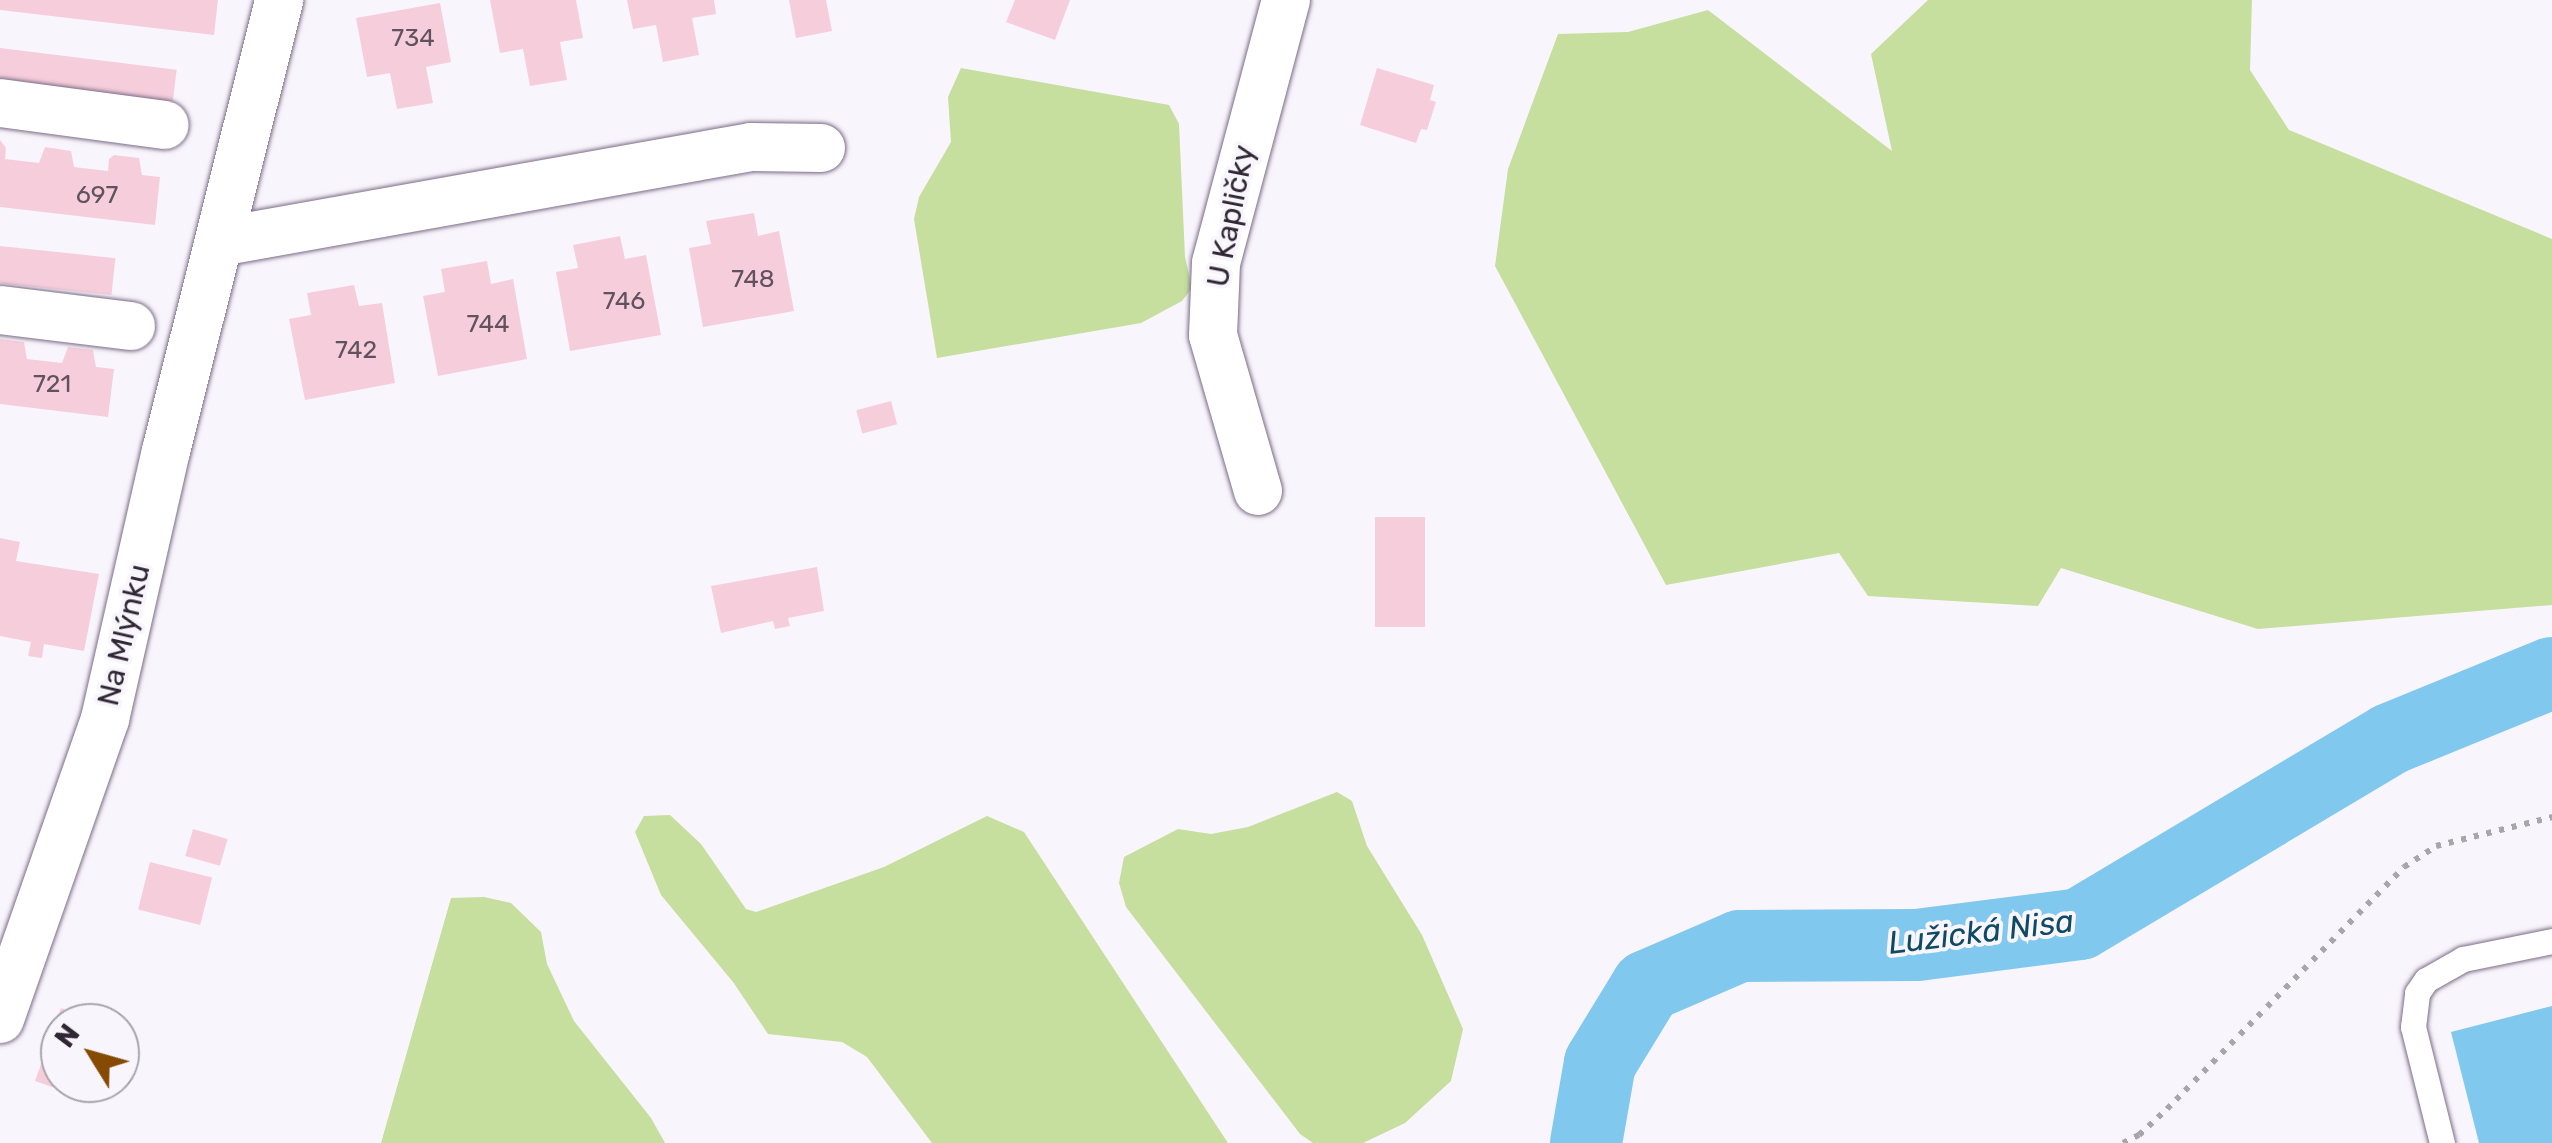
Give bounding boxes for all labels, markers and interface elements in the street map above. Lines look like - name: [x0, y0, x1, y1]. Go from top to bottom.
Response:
- house number: 734: [391, 23, 435, 53]
- street label: U Kapličky: [1200, 142, 1262, 290]
- house number: 697: [76, 180, 118, 210]
- house number: 748: [731, 264, 775, 294]
- house number: 746: [603, 286, 645, 316]
- house number: 744: [466, 309, 510, 339]
- house number: 742: [335, 335, 377, 365]
- house number: 721: [33, 369, 71, 399]
- street label: Na Mlýnku: [90, 561, 158, 709]
- water label: Lužická Nisa: [1886, 902, 2076, 962]
- north arrow: [40, 1003, 140, 1103]
- text: N: [48, 1018, 86, 1054]

